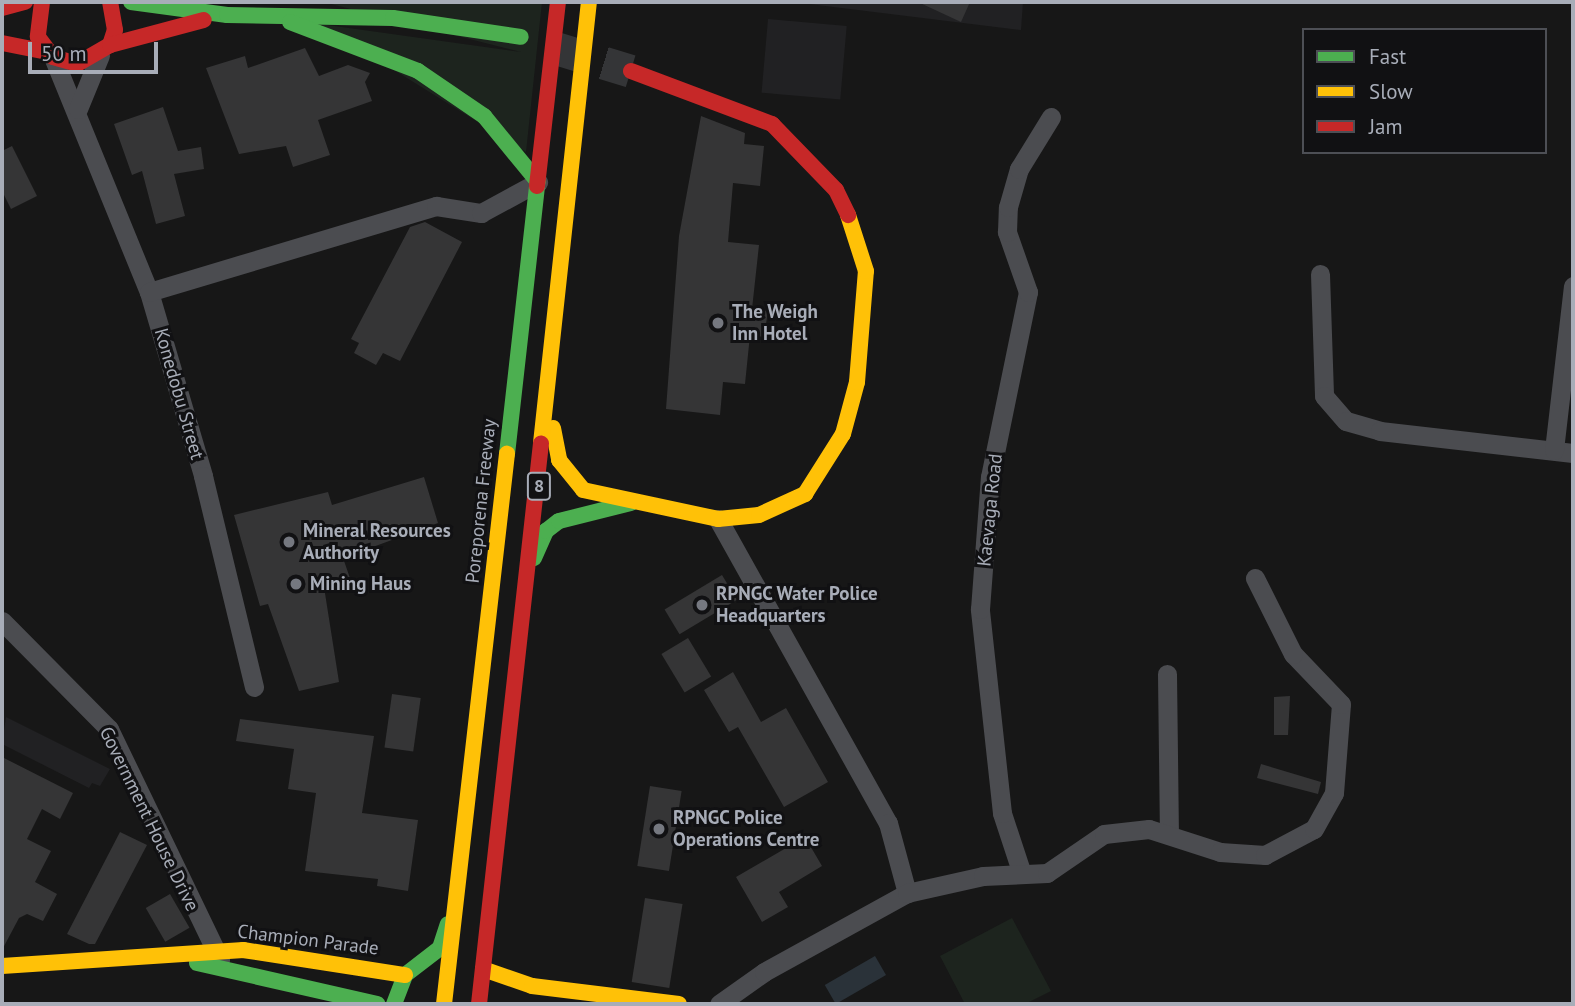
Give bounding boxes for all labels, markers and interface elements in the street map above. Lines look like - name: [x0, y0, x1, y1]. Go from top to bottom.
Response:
- scale bar: [32, 28, 161, 72]
- legend: [1302, 28, 1547, 154]
- text: 50 m: [41, 40, 87, 67]
- text: Fast: [1369, 43, 1406, 70]
- text: Slow: [1369, 78, 1413, 105]
- text: Jam: [1369, 113, 1403, 140]
- place label: The Weigh Inn Hotel: [732, 301, 818, 345]
- marker: The Weigh Inn Hotel: [710, 315, 726, 331]
- street label: Konedobu Street: [149, 326, 209, 462]
- street label: Poreporena Freeway: [461, 418, 501, 584]
- street label: Kaevaga Road: [973, 453, 1007, 567]
- road number: 8: [527, 472, 551, 500]
- place label: Mineral Resources Authority: [303, 520, 451, 564]
- marker: Mineral Resources Authority: [281, 534, 297, 550]
- place label: Mining Haus: [310, 573, 411, 595]
- marker: Mining Haus: [288, 576, 304, 592]
- place label: RPNGC Water Police Headquarters: [716, 583, 879, 627]
- marker: RPNGC Water Police Headquarters: [694, 597, 710, 613]
- street label: Government House Drive: [94, 723, 204, 915]
- place label: RPNGC Police Operations Centre: [673, 807, 820, 851]
- marker: RPNGC Police Operations Centre: [651, 821, 667, 837]
- street label: Champion Parade: [236, 920, 380, 960]

